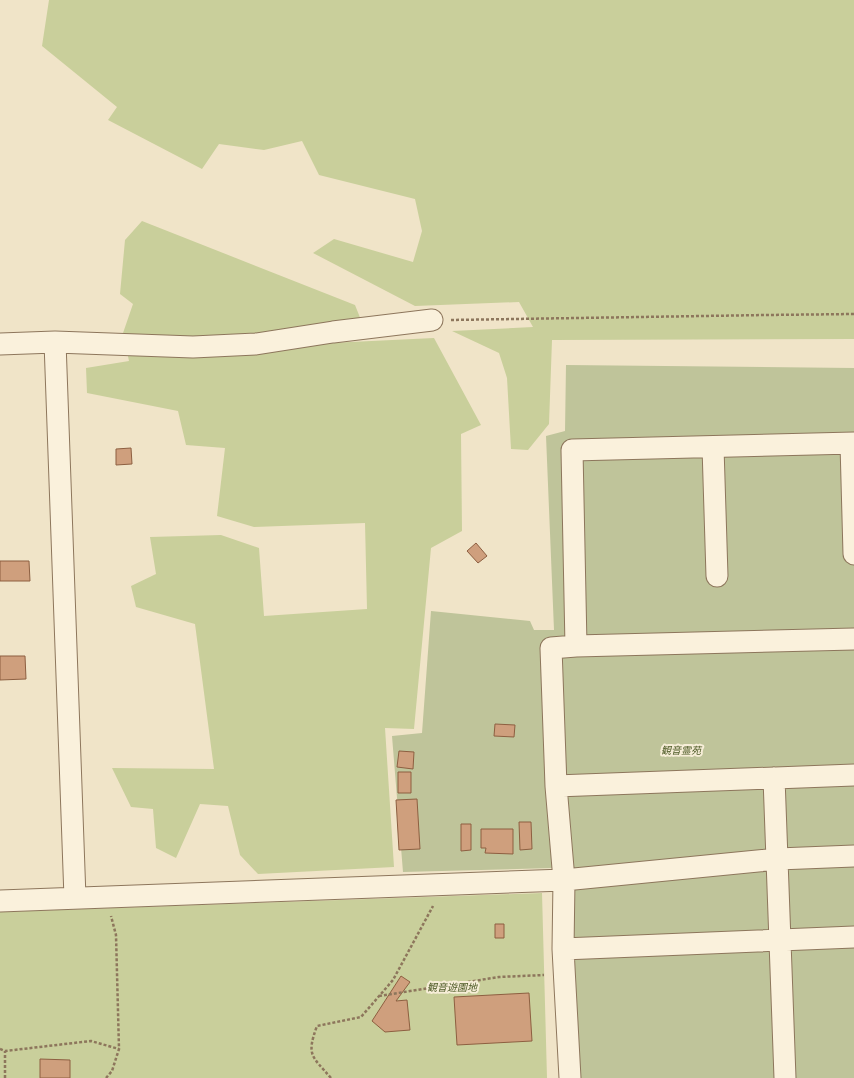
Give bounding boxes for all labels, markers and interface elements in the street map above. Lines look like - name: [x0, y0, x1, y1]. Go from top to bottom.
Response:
- park label: 観音霊苑: [661, 744, 703, 757]
- park label: 観音遊園地: [427, 981, 478, 994]

